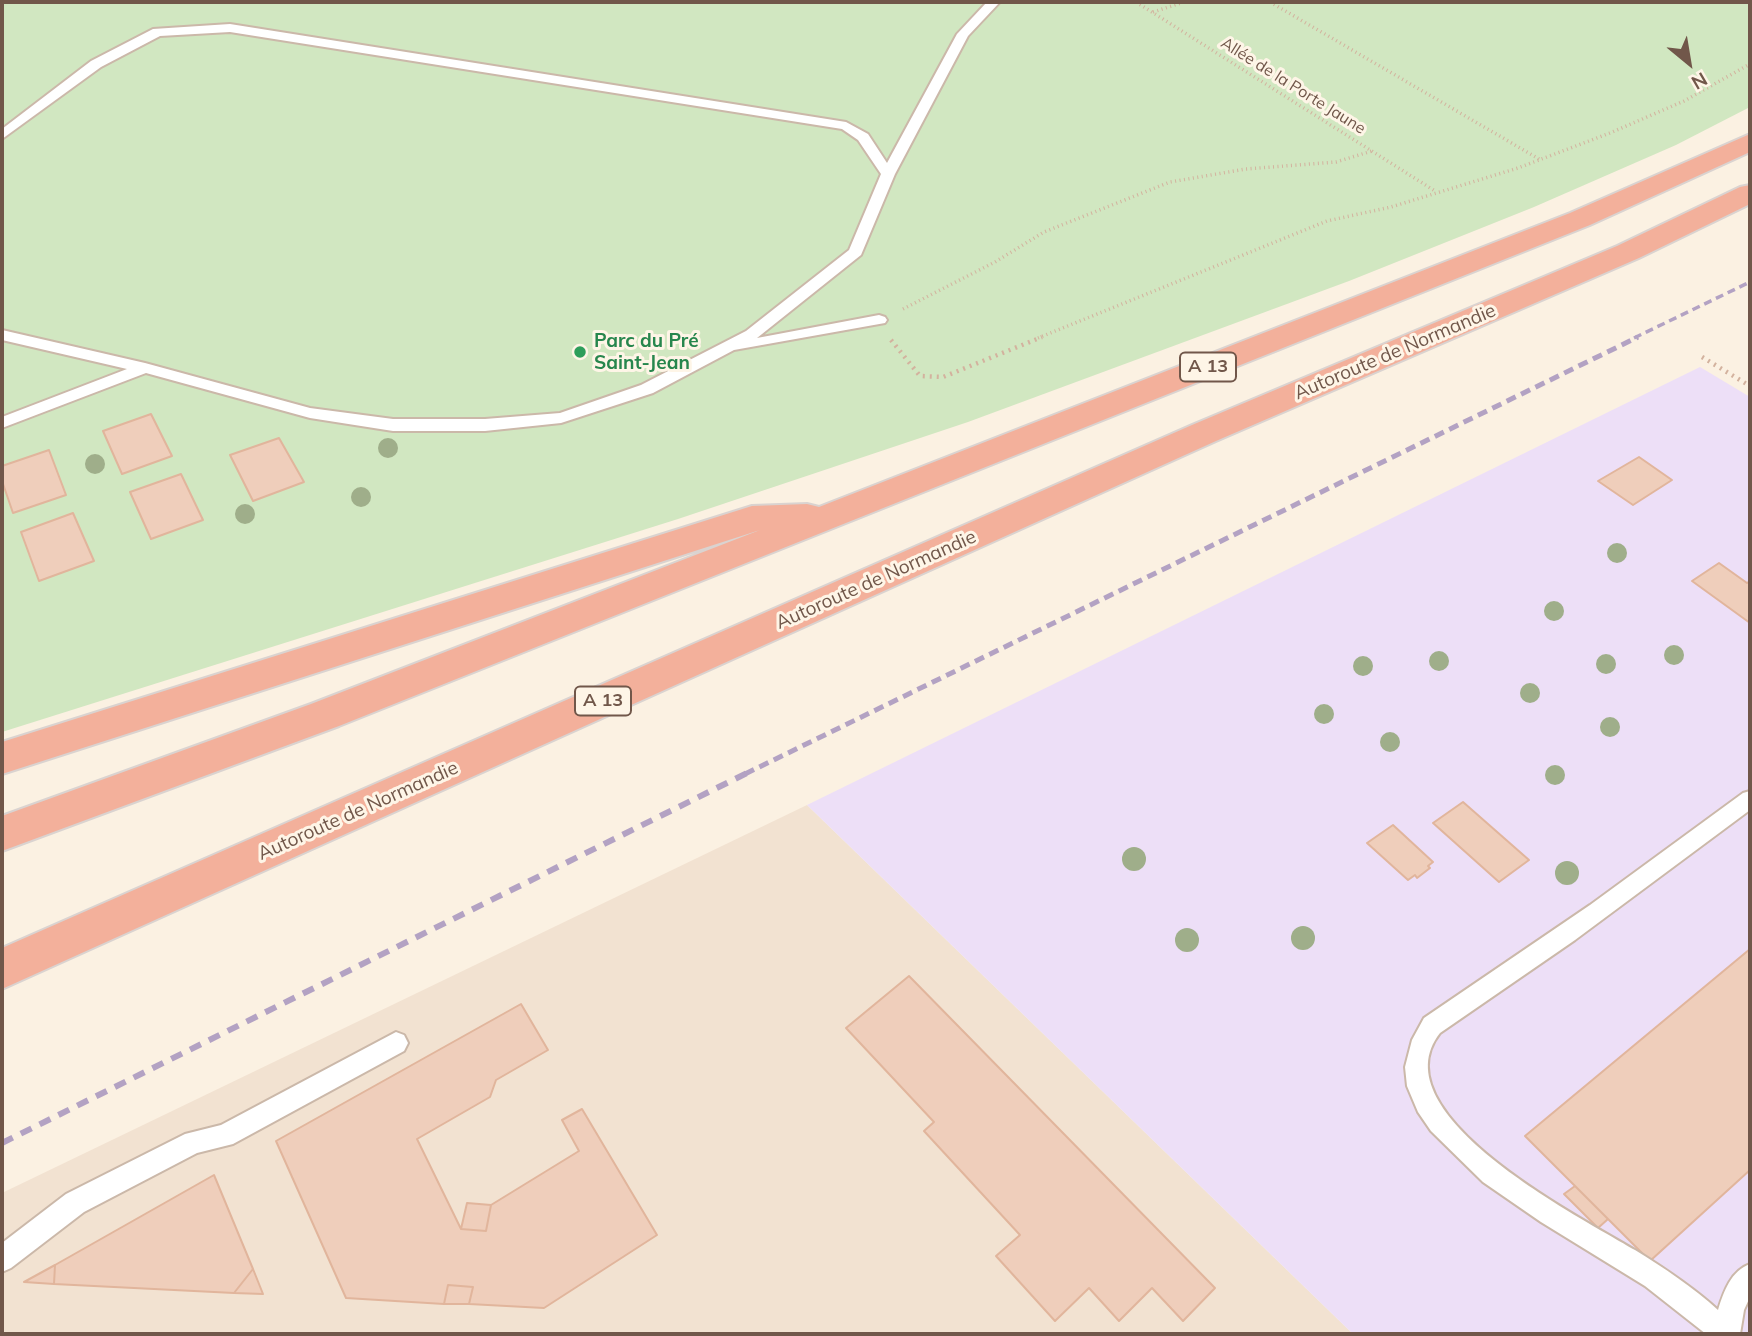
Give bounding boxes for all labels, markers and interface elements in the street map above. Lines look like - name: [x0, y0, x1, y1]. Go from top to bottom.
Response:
- north arrow: [1654, 28, 1724, 98]
- street label: Allée de la Porte Jaune: [1217, 34, 1369, 138]
- text: N: [1687, 67, 1712, 95]
- street label: Autoroute de Normandie: [1291, 299, 1499, 405]
- place label: Parc du Pré Saint-Jean: [594, 330, 699, 374]
- marker: Parc du Pré Saint-Jean: [572, 344, 588, 360]
- road number: A 13: [1180, 352, 1236, 382]
- street label: Autoroute de Normandie: [772, 525, 980, 635]
- road number: A 13: [575, 686, 631, 716]
- street label: Autoroute de Normandie: [254, 756, 462, 866]

